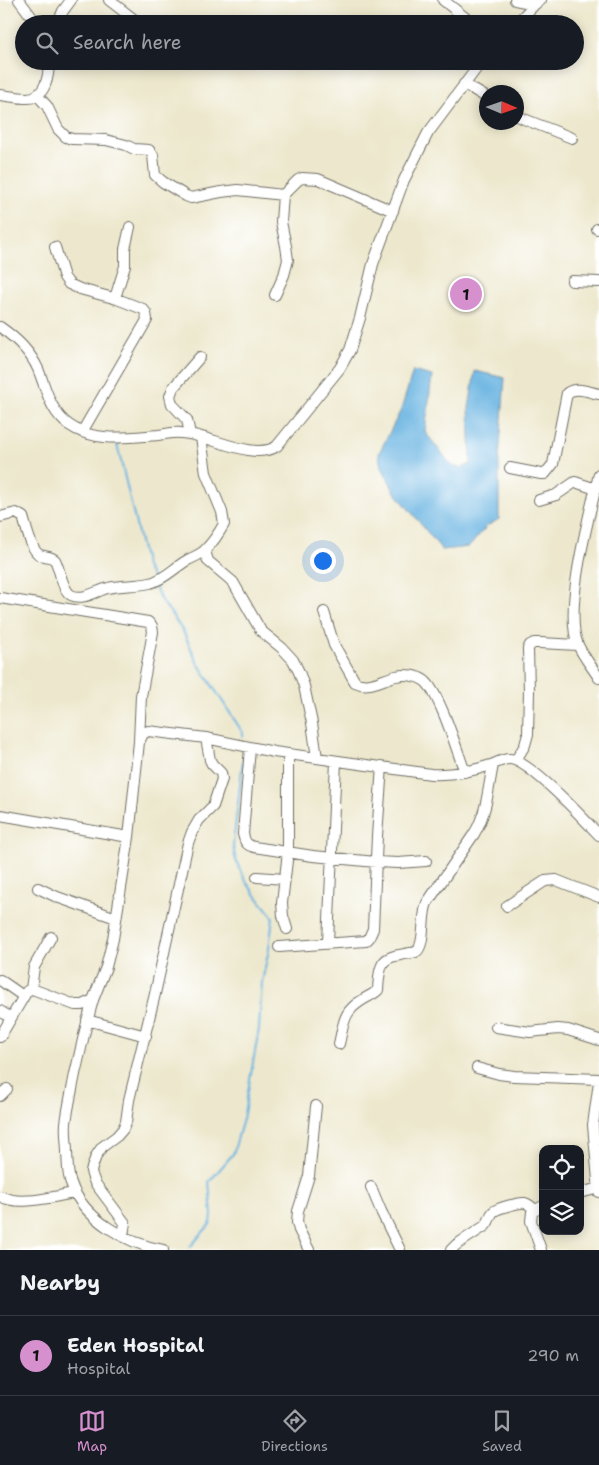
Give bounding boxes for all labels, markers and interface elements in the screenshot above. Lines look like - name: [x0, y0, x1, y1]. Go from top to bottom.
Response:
- search box: [15, 15, 584, 70]
- icon: search: [33, 29, 61, 57]
- text: Search here: [73, 30, 182, 55]
- north arrow: [479, 85, 524, 130]
- pin: 1: [450, 275, 482, 313]
- your location: [310, 548, 336, 574]
- map controls: [539, 1145, 584, 1235]
- button: locate: [539, 1145, 584, 1190]
- button: layers: [539, 1190, 584, 1235]
- text: Nearby: [20, 1269, 100, 1297]
- text: Eden Hospital: [67, 1333, 204, 1358]
- text: 1: [32, 1345, 40, 1366]
- text: 290 m: [527, 1345, 579, 1366]
- text: Hospital: [67, 1358, 130, 1379]
- tab: Map: [77, 1407, 107, 1455]
- tab: Directions: [261, 1407, 328, 1455]
- tab: Saved: [482, 1407, 522, 1455]

